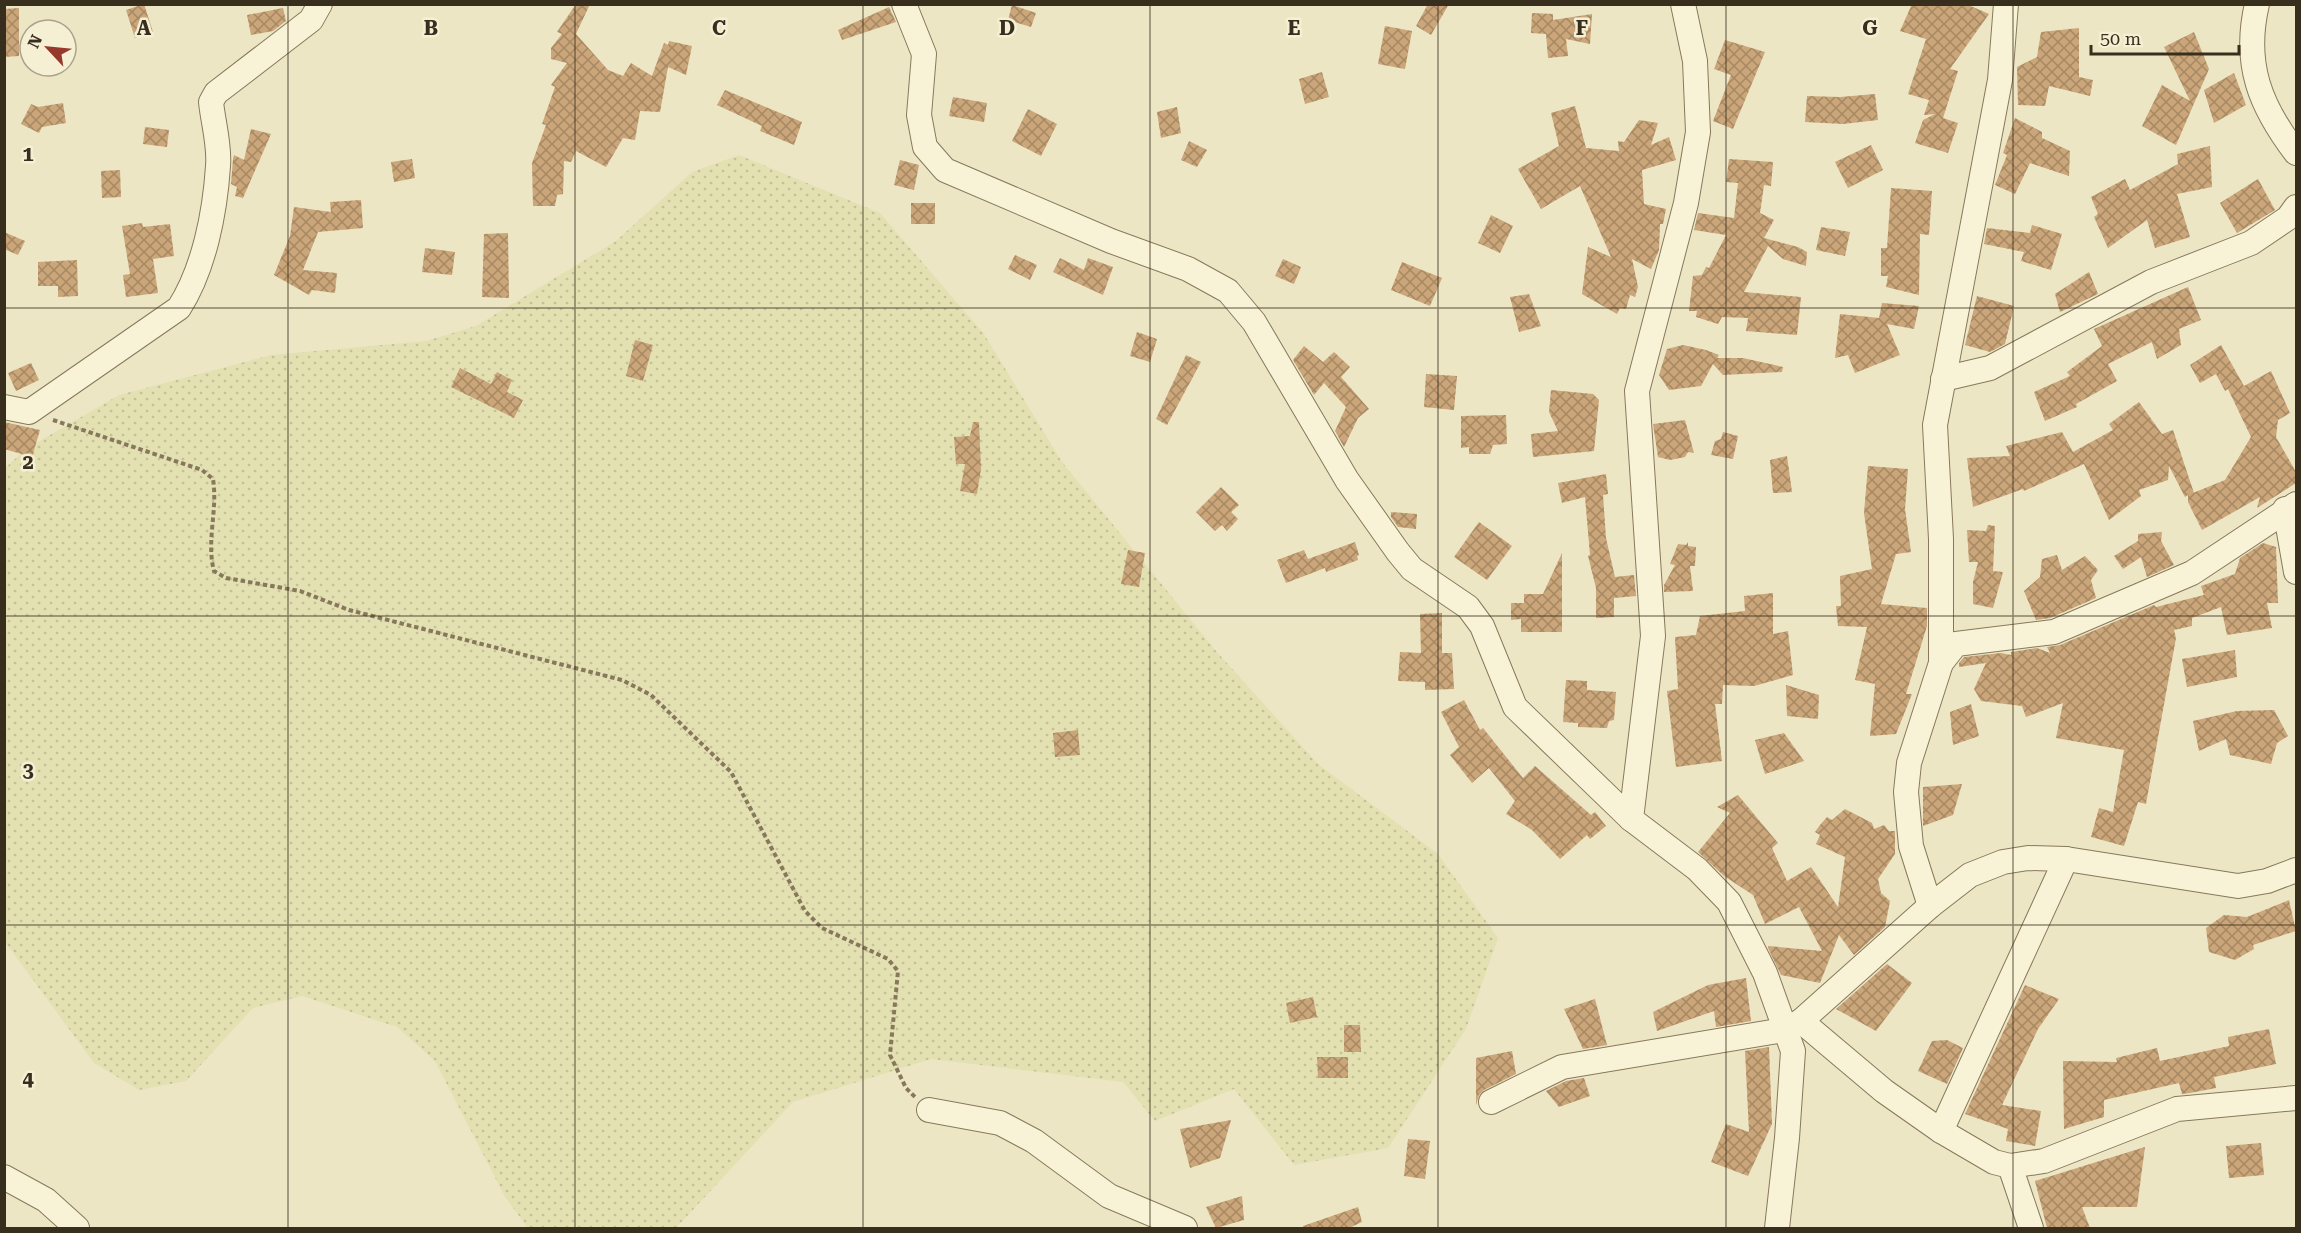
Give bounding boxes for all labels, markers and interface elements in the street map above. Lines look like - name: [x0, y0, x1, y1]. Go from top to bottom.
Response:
- text: A: [137, 16, 152, 40]
- text: B: [424, 16, 438, 40]
- text: C: [712, 16, 726, 40]
- text: D: [999, 16, 1015, 40]
- text: E: [1288, 16, 1301, 40]
- text: F: [1576, 16, 1588, 40]
- text: G: [1862, 16, 1878, 40]
- north arrow: [18, 18, 78, 78]
- scale bar: [2091, 18, 2240, 56]
- text: 50 m: [2100, 28, 2141, 49]
- text: N: [24, 32, 46, 51]
- text: 1: [22, 142, 34, 166]
- text: 2: [22, 450, 34, 474]
- text: 3: [22, 758, 34, 782]
- text: 4: [22, 1067, 34, 1091]

